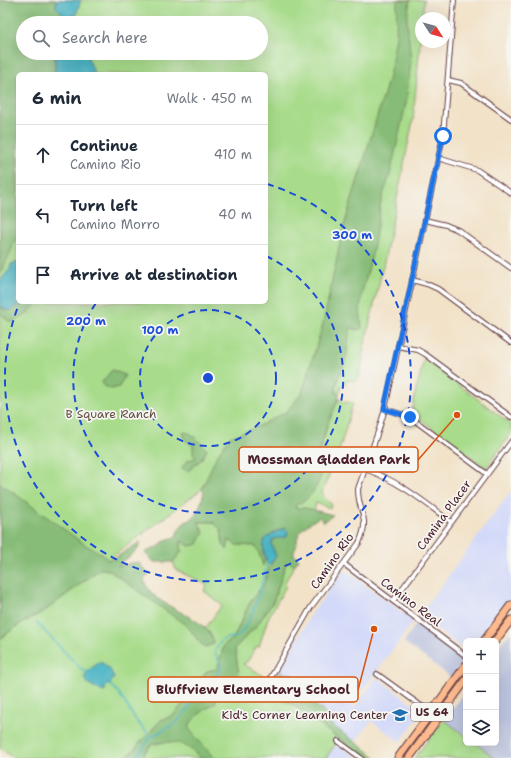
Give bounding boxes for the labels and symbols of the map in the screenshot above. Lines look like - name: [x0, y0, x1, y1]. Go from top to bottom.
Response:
- north arrow: [415, 12, 451, 48]
- route start: [434, 127, 452, 145]
- text: 300 m: [332, 227, 372, 243]
- text: 200 m: [66, 313, 106, 329]
- text: 100 m: [142, 322, 179, 338]
- centre of rings: [201, 371, 215, 385]
- park label: B Square Ranch: [66, 406, 156, 422]
- route end: [401, 408, 419, 426]
- callout: Mossman Gladden Park: [239, 447, 418, 472]
- text: Mossman Gladden Park: [247, 451, 411, 468]
- street label: Camina Placer: [413, 476, 475, 553]
- street label: Camino Rio: [307, 530, 357, 592]
- street label: Camino Real: [377, 574, 445, 630]
- callout: Bluffview Elementary School: [148, 677, 358, 702]
- text: Bluffview Elementary School: [156, 681, 350, 698]
- road number: US 64: [411, 703, 453, 721]
- school or university icon: Kid's Corner Learning Center: [391, 706, 409, 724]
- place label: Kid's Corner Learning Center: [222, 707, 388, 723]

